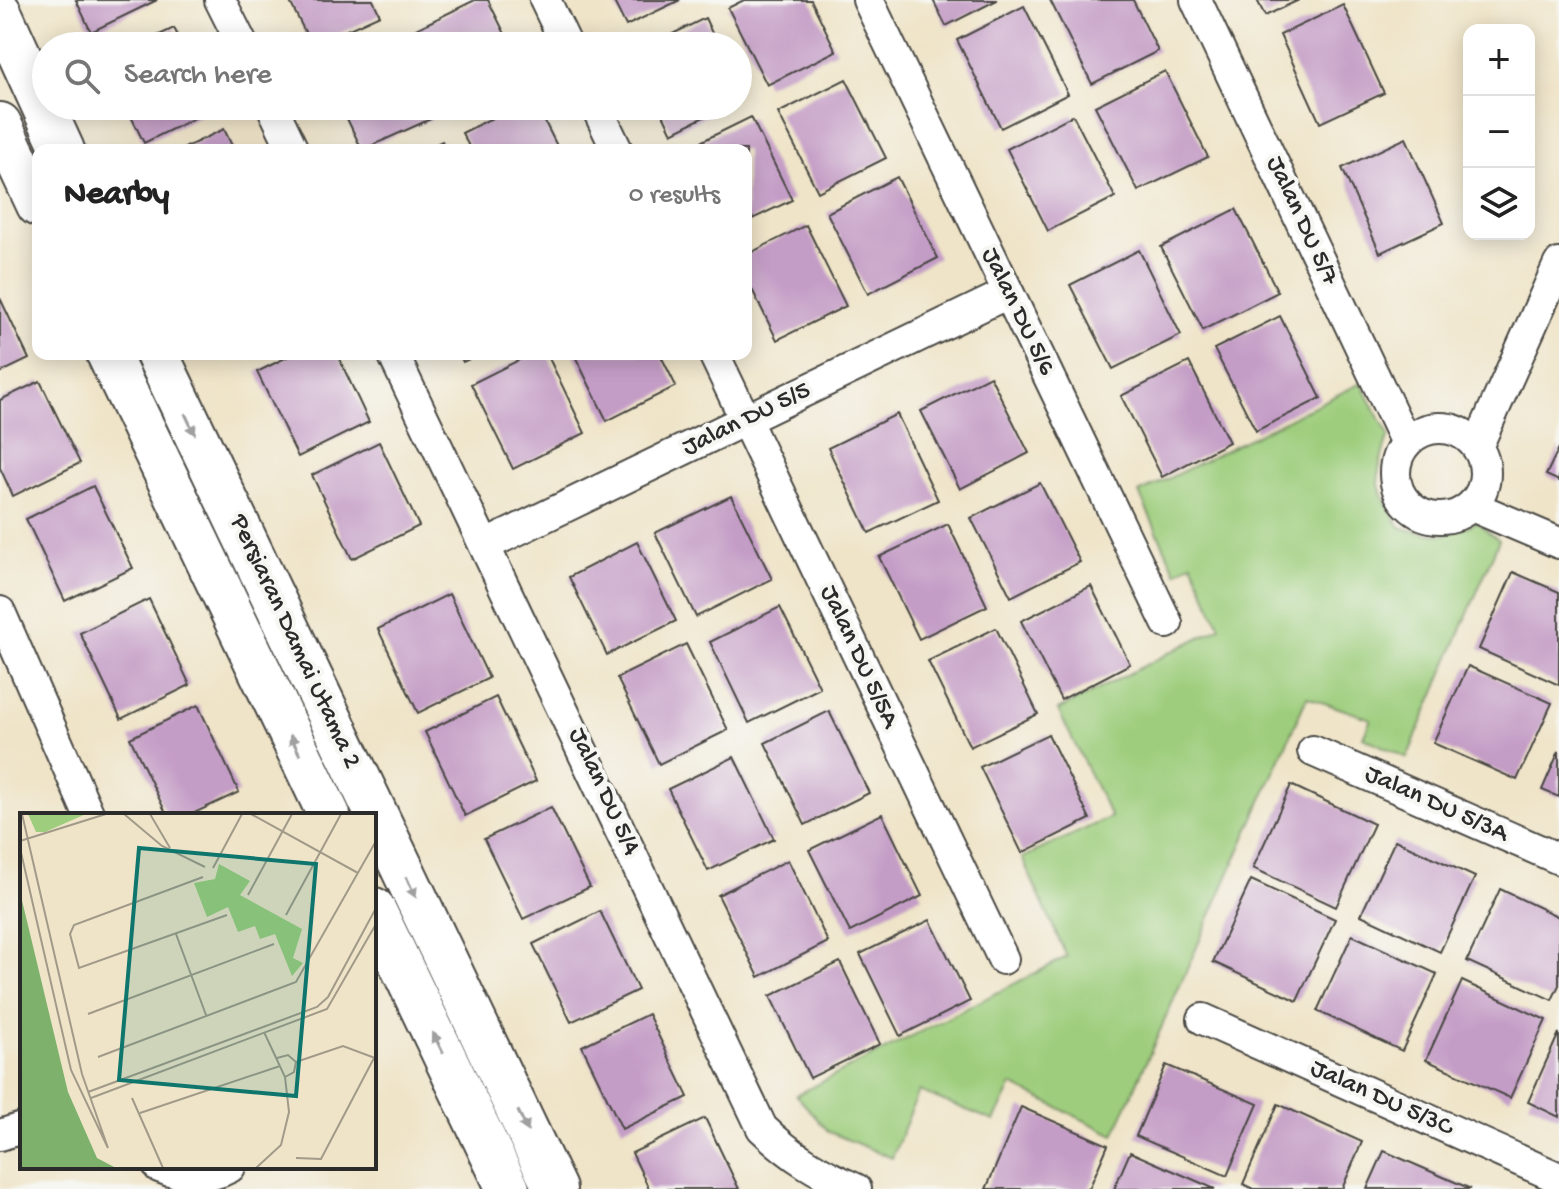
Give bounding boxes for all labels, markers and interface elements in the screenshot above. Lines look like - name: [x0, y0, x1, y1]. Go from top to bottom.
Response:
- map controls: [1463, 24, 1535, 240]
- button: +: [1463, 24, 1535, 96]
- search box: [32, 32, 752, 120]
- icon: search: [60, 54, 104, 98]
- text: Search here: [124, 59, 272, 94]
- button: −: [1463, 96, 1535, 168]
- street label: Jalan DU 5/7: [1258, 152, 1345, 292]
- button: layers: [1463, 168, 1535, 240]
- text: Nearby: [64, 176, 169, 216]
- text: 0 results: [629, 181, 720, 212]
- street label: Jalan DU 5/6: [973, 243, 1062, 382]
- street label: Jalan DU 5/5: [678, 376, 816, 464]
- one-way arrow: [183, 413, 197, 436]
- street label: Persiaran Damai Utama 2: [221, 509, 367, 774]
- street label: Jalan DU 5/5A: [811, 581, 905, 735]
- street label: Jalan DU 5/4: [560, 723, 646, 861]
- one-way arrow: [288, 733, 302, 756]
- street label: Jalan DU 5/3A: [1359, 760, 1514, 851]
- inset map: [20, 813, 376, 1169]
- one-way arrow: [404, 875, 418, 898]
- one-way arrow: [431, 1031, 445, 1055]
- street label: Jalan DU 5/3C: [1305, 1054, 1459, 1145]
- one-way arrow: [516, 1110, 530, 1133]

